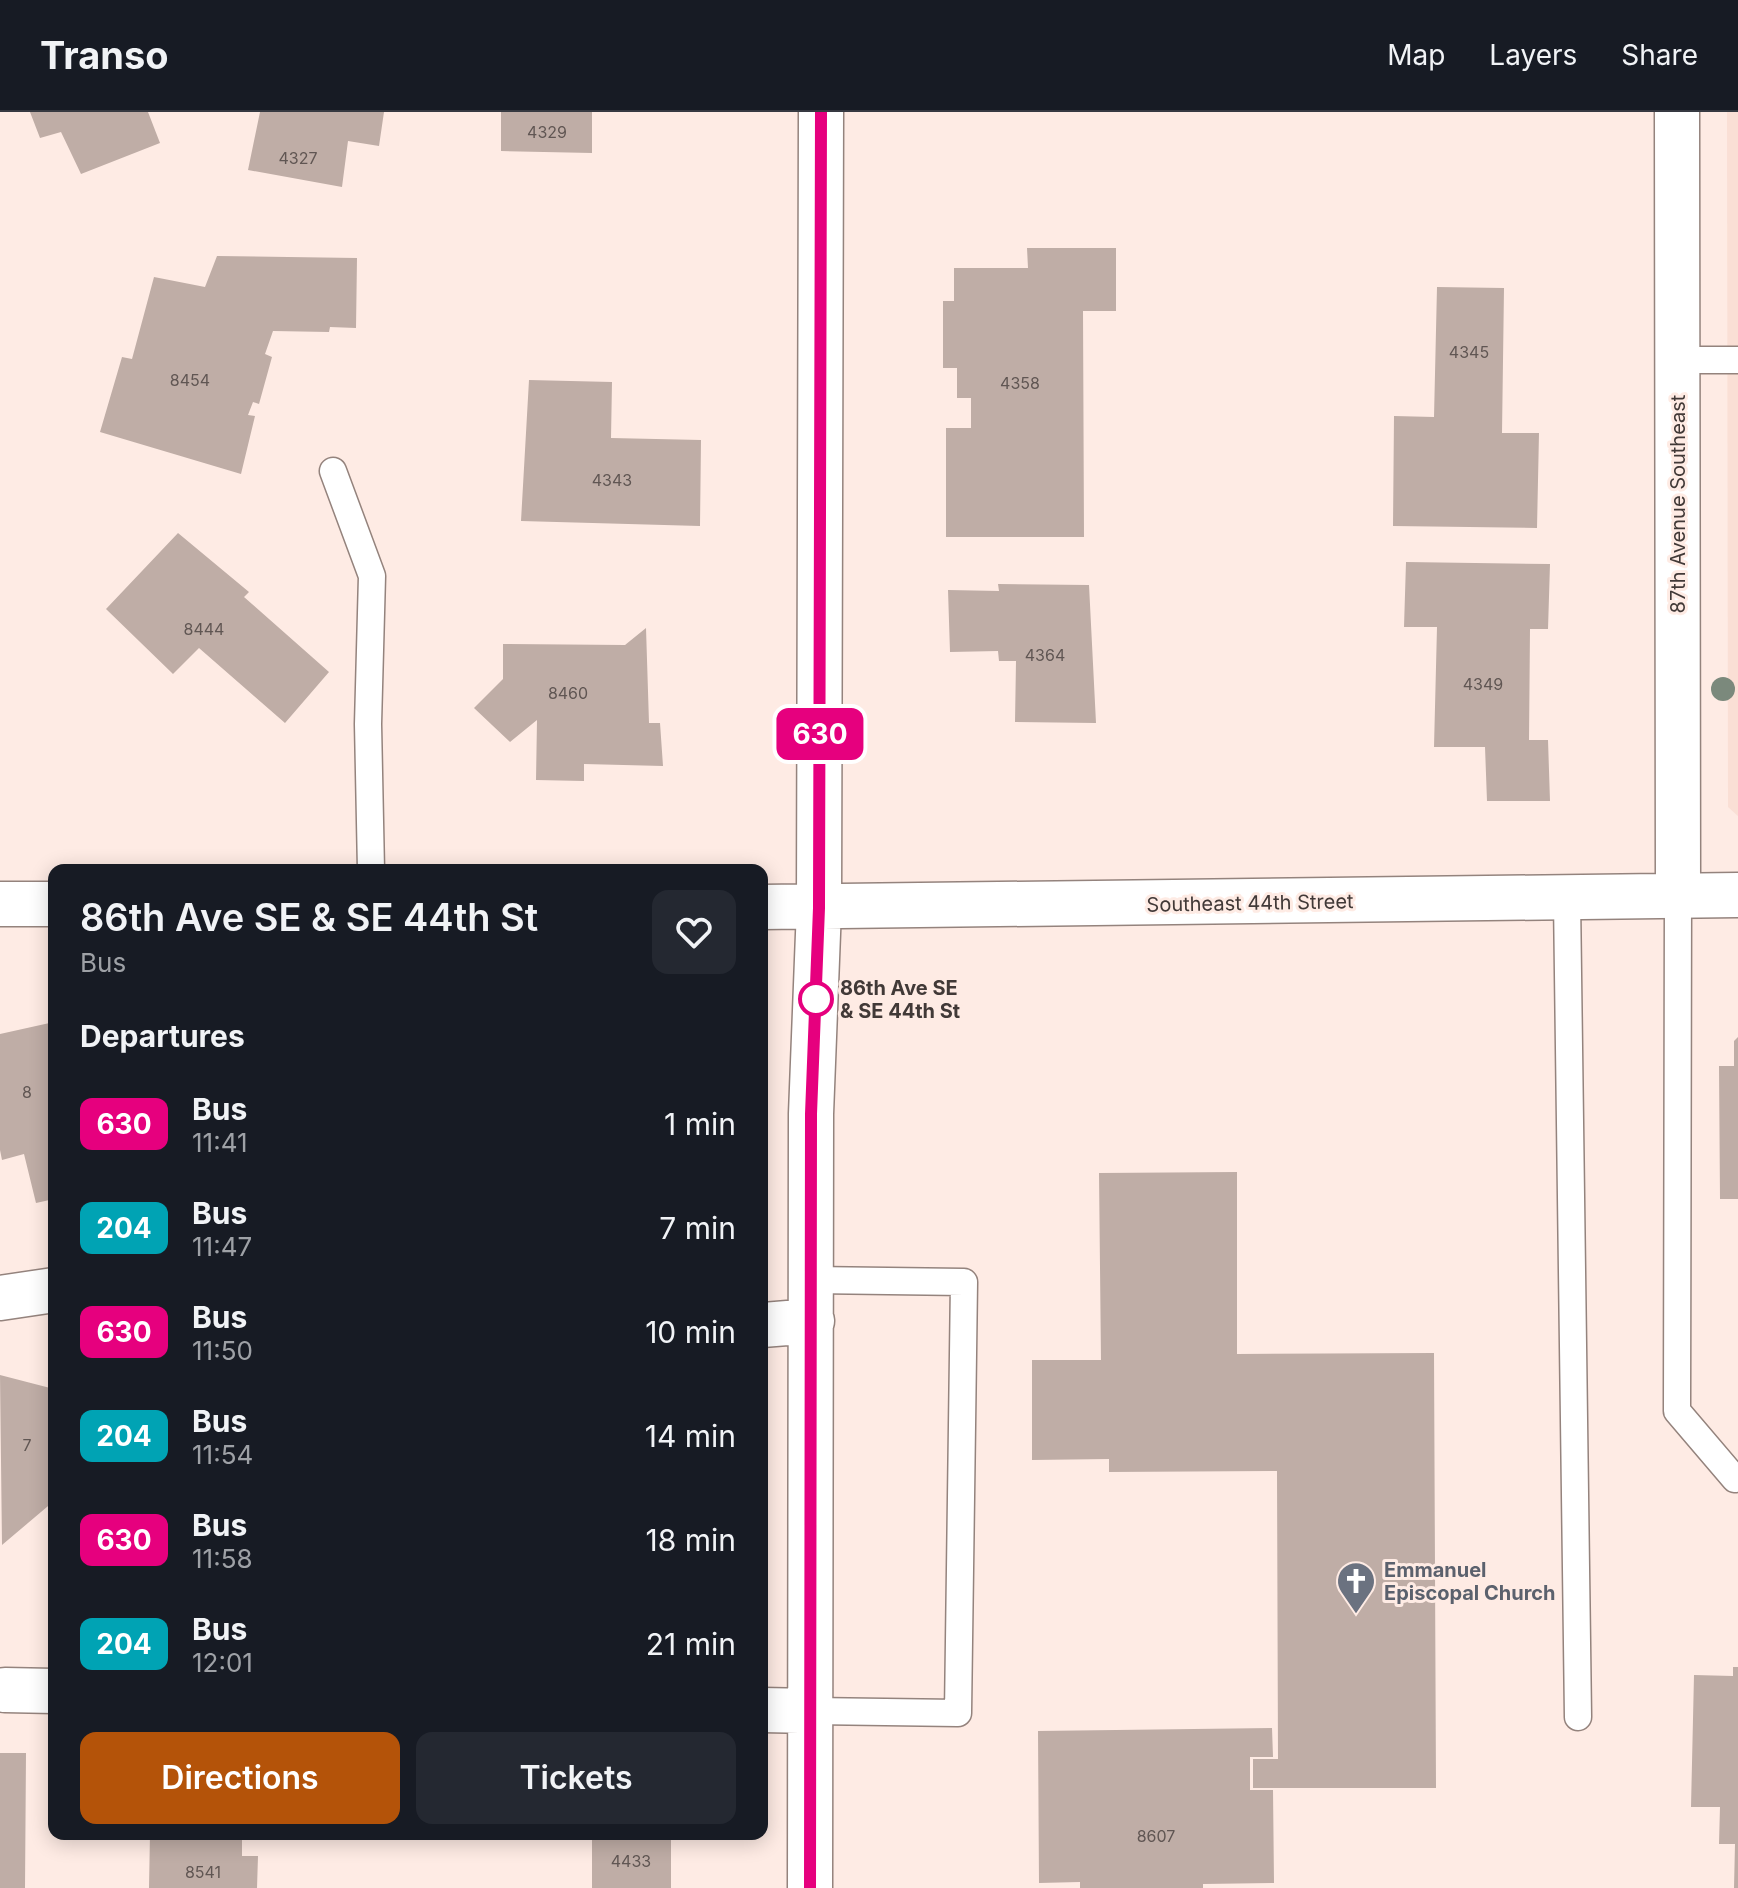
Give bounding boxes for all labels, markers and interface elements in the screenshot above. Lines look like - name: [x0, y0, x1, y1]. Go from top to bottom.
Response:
- text: Transo: [40, 32, 168, 78]
- text: Map: [1387, 38, 1445, 72]
- text: Layers: [1489, 38, 1577, 72]
- text: Share: [1621, 38, 1698, 72]
- house number: 4329: [527, 122, 567, 142]
- house number: 4327: [278, 148, 318, 168]
- house number: 4345: [1449, 342, 1489, 362]
- house number: 8454: [170, 370, 210, 390]
- house number: 4358: [1000, 373, 1040, 393]
- street label: 87th Avenue Southeast: [1666, 394, 1690, 613]
- house number: 4343: [592, 470, 632, 490]
- house number: 8444: [184, 619, 224, 639]
- house number: 4364: [1025, 645, 1065, 665]
- house number: 4349: [1463, 674, 1503, 694]
- house number: 8460: [548, 683, 588, 703]
- line badge: 630: [774, 708, 866, 760]
- text: 630: [792, 717, 848, 751]
- street label: Southeast 44th Street: [1146, 889, 1354, 917]
- button: heart: [652, 890, 736, 974]
- text: 86th Ave SE & SE 44th St: [80, 894, 538, 940]
- text: Bus: [80, 947, 126, 978]
- place label: 86th Ave SE & SE 44th St: [840, 976, 960, 1023]
- marker: 86th Ave SE & SE 44th St: [799, 982, 833, 1016]
- text: Departures: [80, 1018, 245, 1054]
- house number: 8: [22, 1082, 32, 1102]
- text: Bus: [192, 1091, 247, 1127]
- text: 1 min: [664, 1106, 736, 1142]
- text: 630: [96, 1107, 152, 1141]
- text: 11:41: [192, 1127, 248, 1158]
- text: Bus: [192, 1195, 247, 1231]
- text: 7 min: [659, 1210, 736, 1246]
- text: 204: [96, 1211, 152, 1245]
- text: 11:47: [192, 1231, 252, 1262]
- text: Bus: [192, 1299, 247, 1335]
- text: 10 min: [645, 1314, 736, 1350]
- text: 630: [96, 1315, 152, 1349]
- text: 11:50: [192, 1335, 253, 1366]
- text: Bus: [192, 1403, 247, 1439]
- text: 14 min: [645, 1418, 736, 1454]
- text: 204: [96, 1419, 152, 1453]
- house number: 7: [22, 1435, 32, 1455]
- text: 11:54: [192, 1439, 253, 1470]
- text: Bus: [192, 1507, 247, 1543]
- text: 18 min: [646, 1522, 736, 1558]
- text: 630: [96, 1523, 152, 1557]
- text: 11:58: [192, 1543, 253, 1574]
- place label: Emmanuel Episcopal Church: [1384, 1558, 1556, 1605]
- church icon: Emmanuel Episcopal Church: [1335, 1560, 1377, 1615]
- text: Bus: [192, 1611, 247, 1647]
- text: 21 min: [646, 1626, 736, 1662]
- text: 204: [96, 1627, 152, 1661]
- text: 12:01: [192, 1647, 253, 1678]
- button: Directions: [80, 1732, 400, 1824]
- button: Tickets: [416, 1732, 736, 1824]
- house number: 8607: [1137, 1826, 1175, 1846]
- house number: 4433: [611, 1851, 651, 1871]
- house number: 8541: [185, 1862, 221, 1882]

